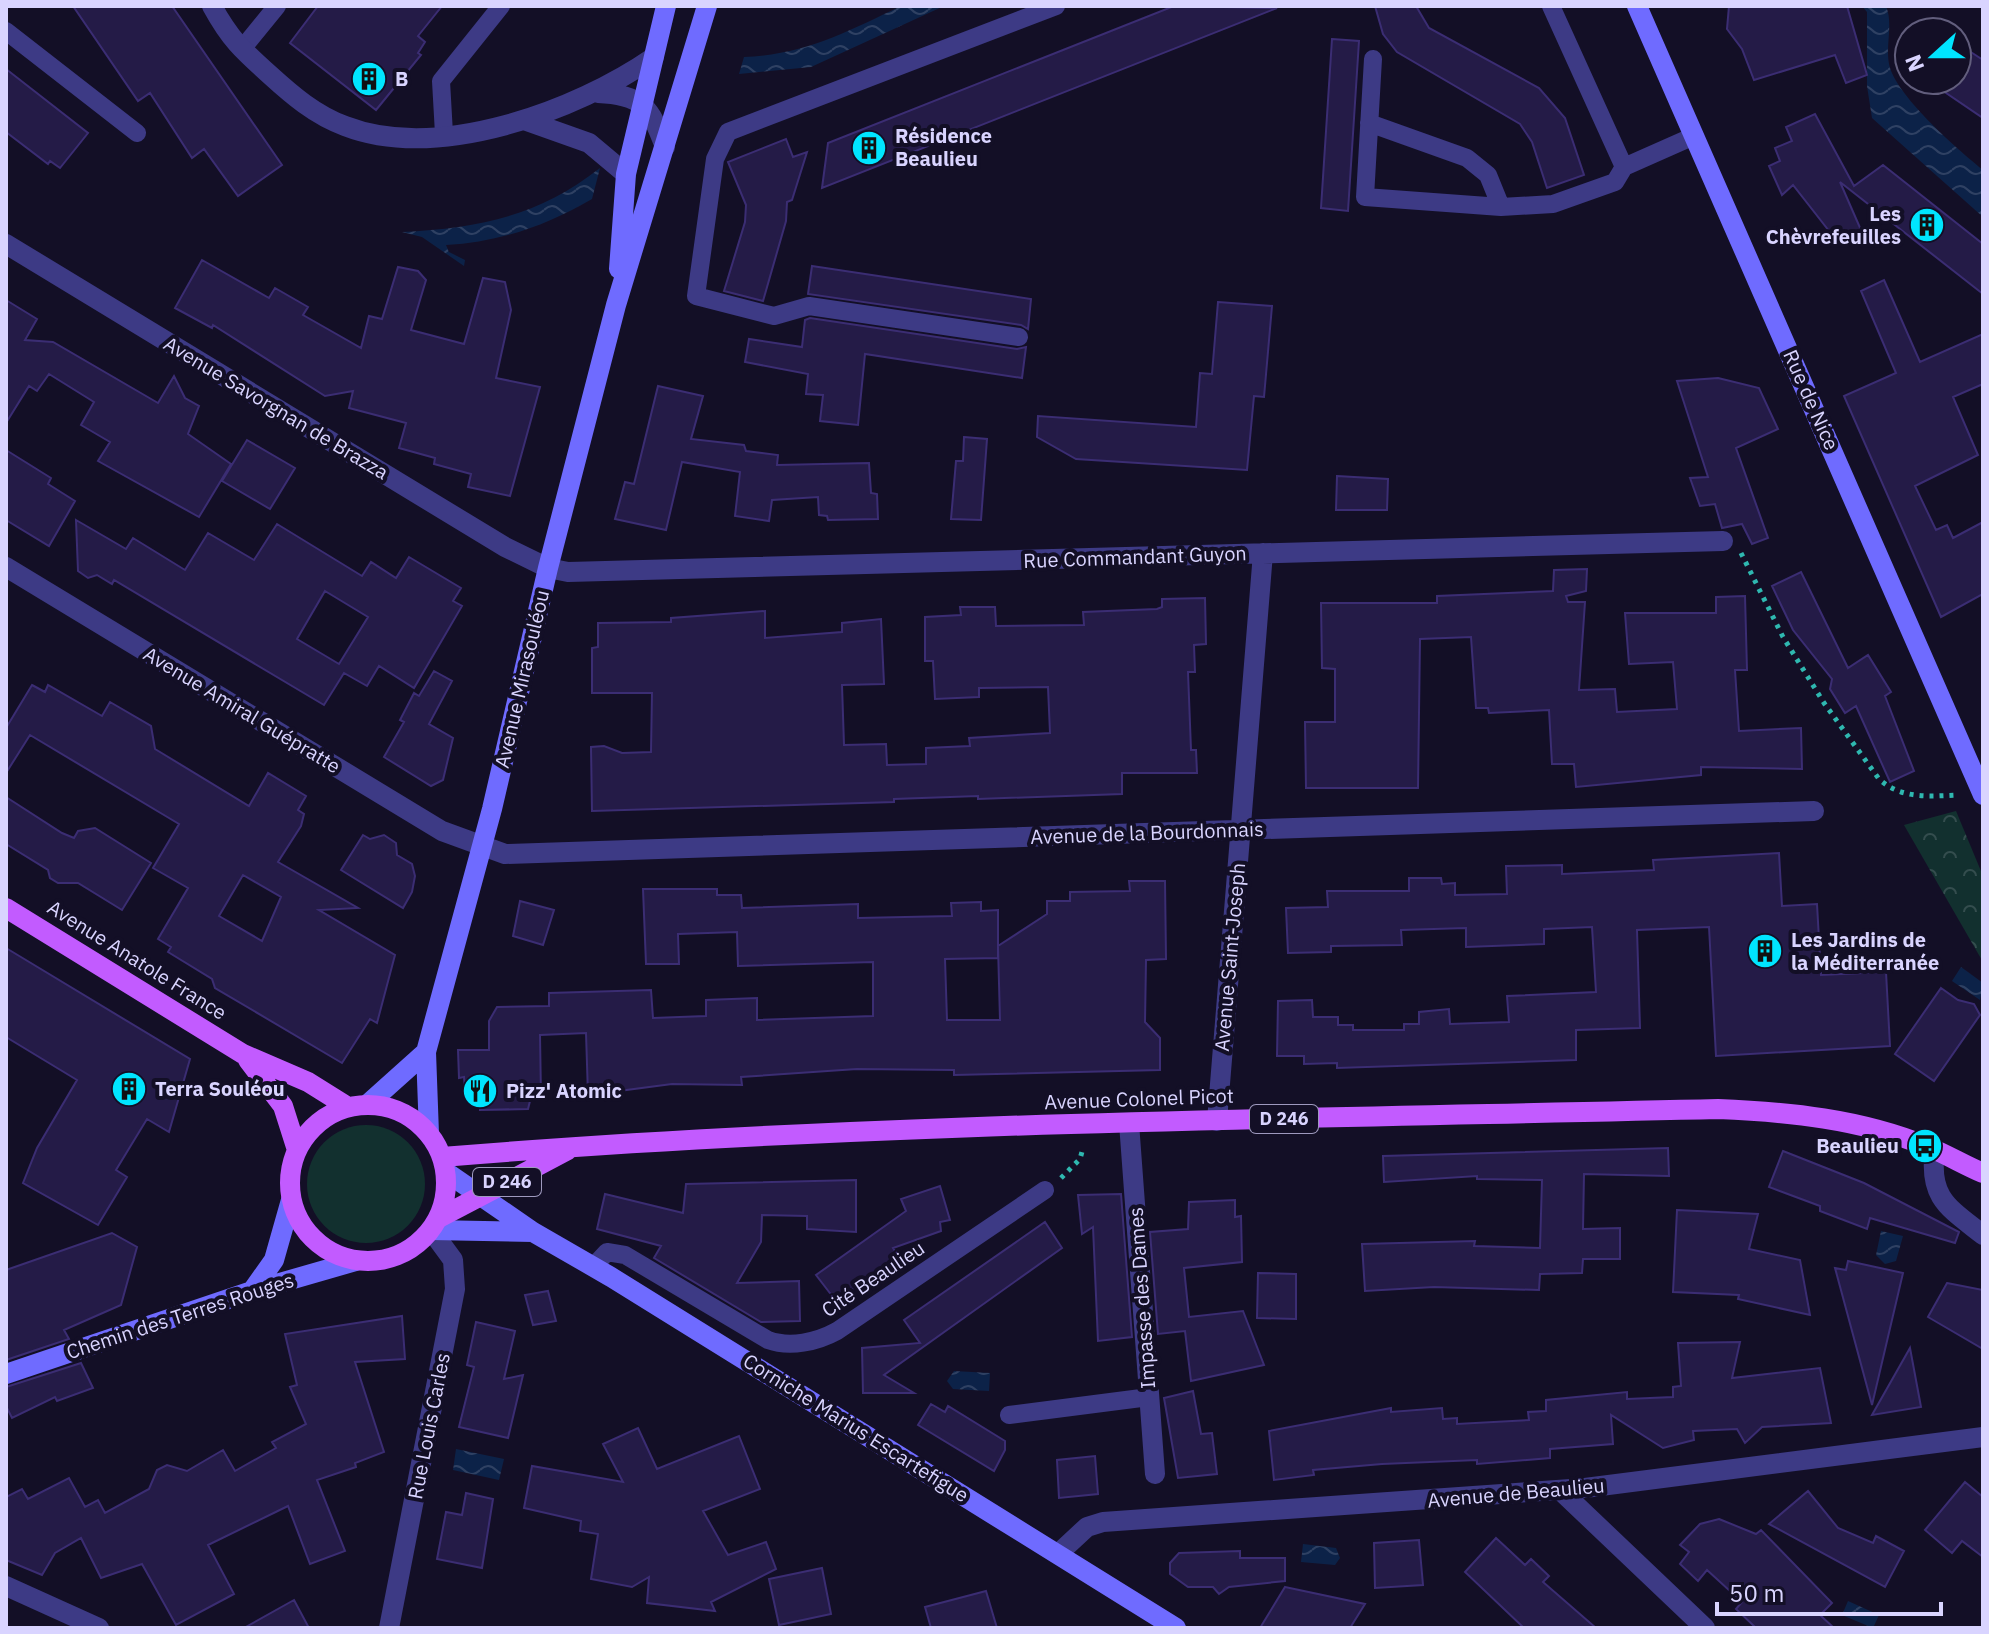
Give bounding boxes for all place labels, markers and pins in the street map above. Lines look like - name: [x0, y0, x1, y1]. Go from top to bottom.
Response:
- building icon: B: [350, 60, 388, 98]
- place label: B: [395, 65, 408, 92]
- place label: Résidence Beaulieu: [895, 122, 992, 172]
- building icon: Résidence Beaulieu: [850, 129, 888, 167]
- place label: Les Chèvrefeuilles: [1766, 200, 1901, 250]
- building icon: Les Chèvrefeuilles: [1908, 206, 1946, 244]
- place label: Les Jardins de la Méditerranée: [1791, 926, 1939, 976]
- building icon: Les Jardins de la Méditerranée: [1746, 932, 1784, 970]
- building icon: Terra Souléou: [110, 1070, 148, 1108]
- restaurant icon: Pizz' Atomic: [461, 1072, 499, 1110]
- place label: Terra Souléou: [155, 1075, 285, 1102]
- place label: Pizz' Atomic: [506, 1077, 622, 1104]
- bus stop icon: Beaulieu: [1906, 1127, 1944, 1165]
- place label: Beaulieu: [1816, 1132, 1899, 1159]

